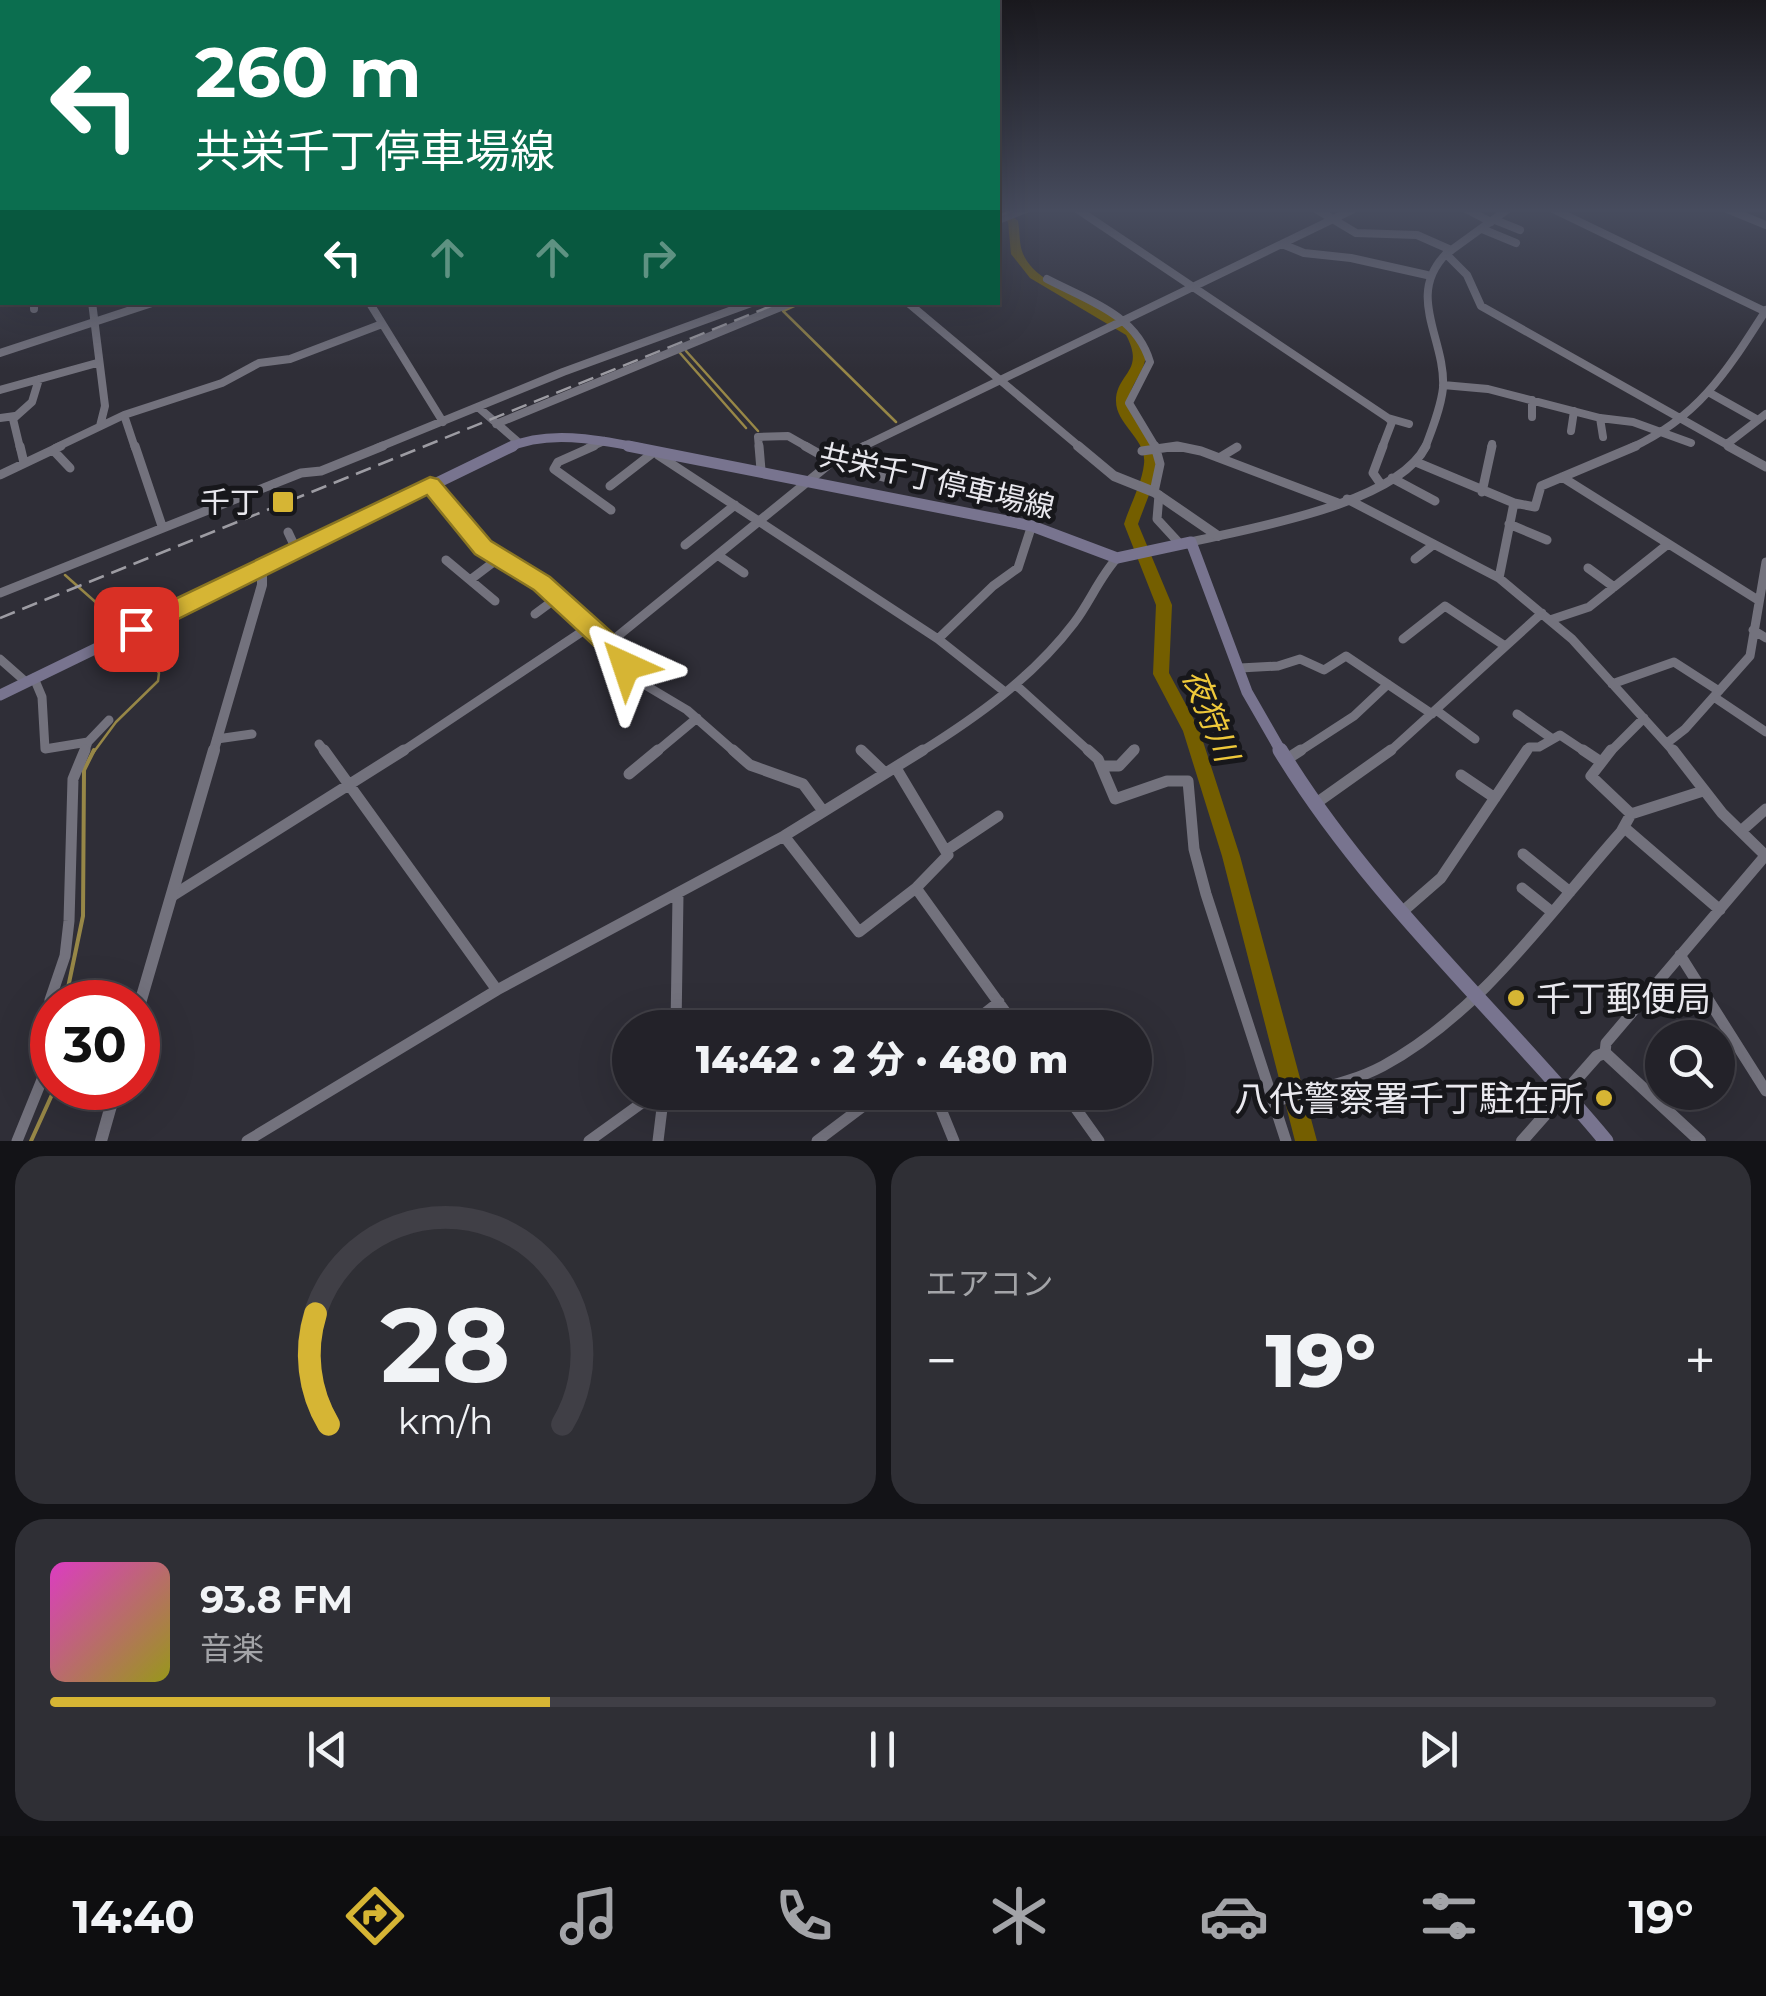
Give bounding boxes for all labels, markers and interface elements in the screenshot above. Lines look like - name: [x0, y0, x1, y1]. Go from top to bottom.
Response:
- text: 260 m: [195, 29, 422, 115]
- icon: left: [30, 40, 160, 170]
- text: 共栄千丁停車場線: [195, 123, 555, 178]
- icon: left: [315, 230, 370, 285]
- icon: ahead: [420, 230, 475, 285]
- icon: ahead: [525, 230, 580, 285]
- icon: right: [630, 230, 685, 285]
- street label: 共栄千丁停車場線: [816, 436, 1058, 526]
- place label: 千丁: [200, 484, 260, 521]
- marker: 千丁: [270, 489, 296, 515]
- pin: [94, 587, 179, 672]
- icon: arrive: [109, 602, 164, 657]
- position arrow: [574, 614, 678, 718]
- water label: 夜狩川: [1175, 663, 1248, 770]
- place label: 千丁郵便局: [1536, 977, 1711, 1020]
- speed limit sign: 30: [30, 980, 160, 1110]
- marker: 千丁郵便局: [1505, 987, 1527, 1009]
- map controls: [1645, 1020, 1735, 1110]
- button: search: [1645, 1020, 1735, 1110]
- text: 14:42 · 2 分 · 480 m: [696, 1036, 1068, 1083]
- place label: 八代警察署千丁駐在所: [1234, 1077, 1584, 1120]
- marker: 八代警察署千丁駐在所: [1593, 1087, 1615, 1109]
- text: エアコン: [926, 1264, 1054, 1303]
- text: 28: [380, 1281, 510, 1408]
- text: 19°: [1266, 1314, 1376, 1406]
- text: −: [926, 1327, 957, 1394]
- text: +: [1684, 1327, 1716, 1394]
- text: km/h: [398, 1399, 493, 1443]
- text: 93.8 FM: [200, 1576, 353, 1623]
- text: 音楽: [200, 1629, 264, 1668]
- icon: previous: [300, 1722, 355, 1777]
- icon: pause: [855, 1722, 910, 1777]
- icon: next: [1411, 1722, 1466, 1777]
- icon: directions: [340, 1881, 410, 1951]
- icon: music: [554, 1881, 624, 1951]
- icon: phone: [769, 1881, 839, 1951]
- icon: climate: [984, 1881, 1054, 1951]
- icon: car: [1199, 1881, 1269, 1951]
- icon: filters: [1414, 1881, 1484, 1951]
- text: 14:40: [72, 1889, 195, 1944]
- text: 19°: [1628, 1889, 1694, 1944]

